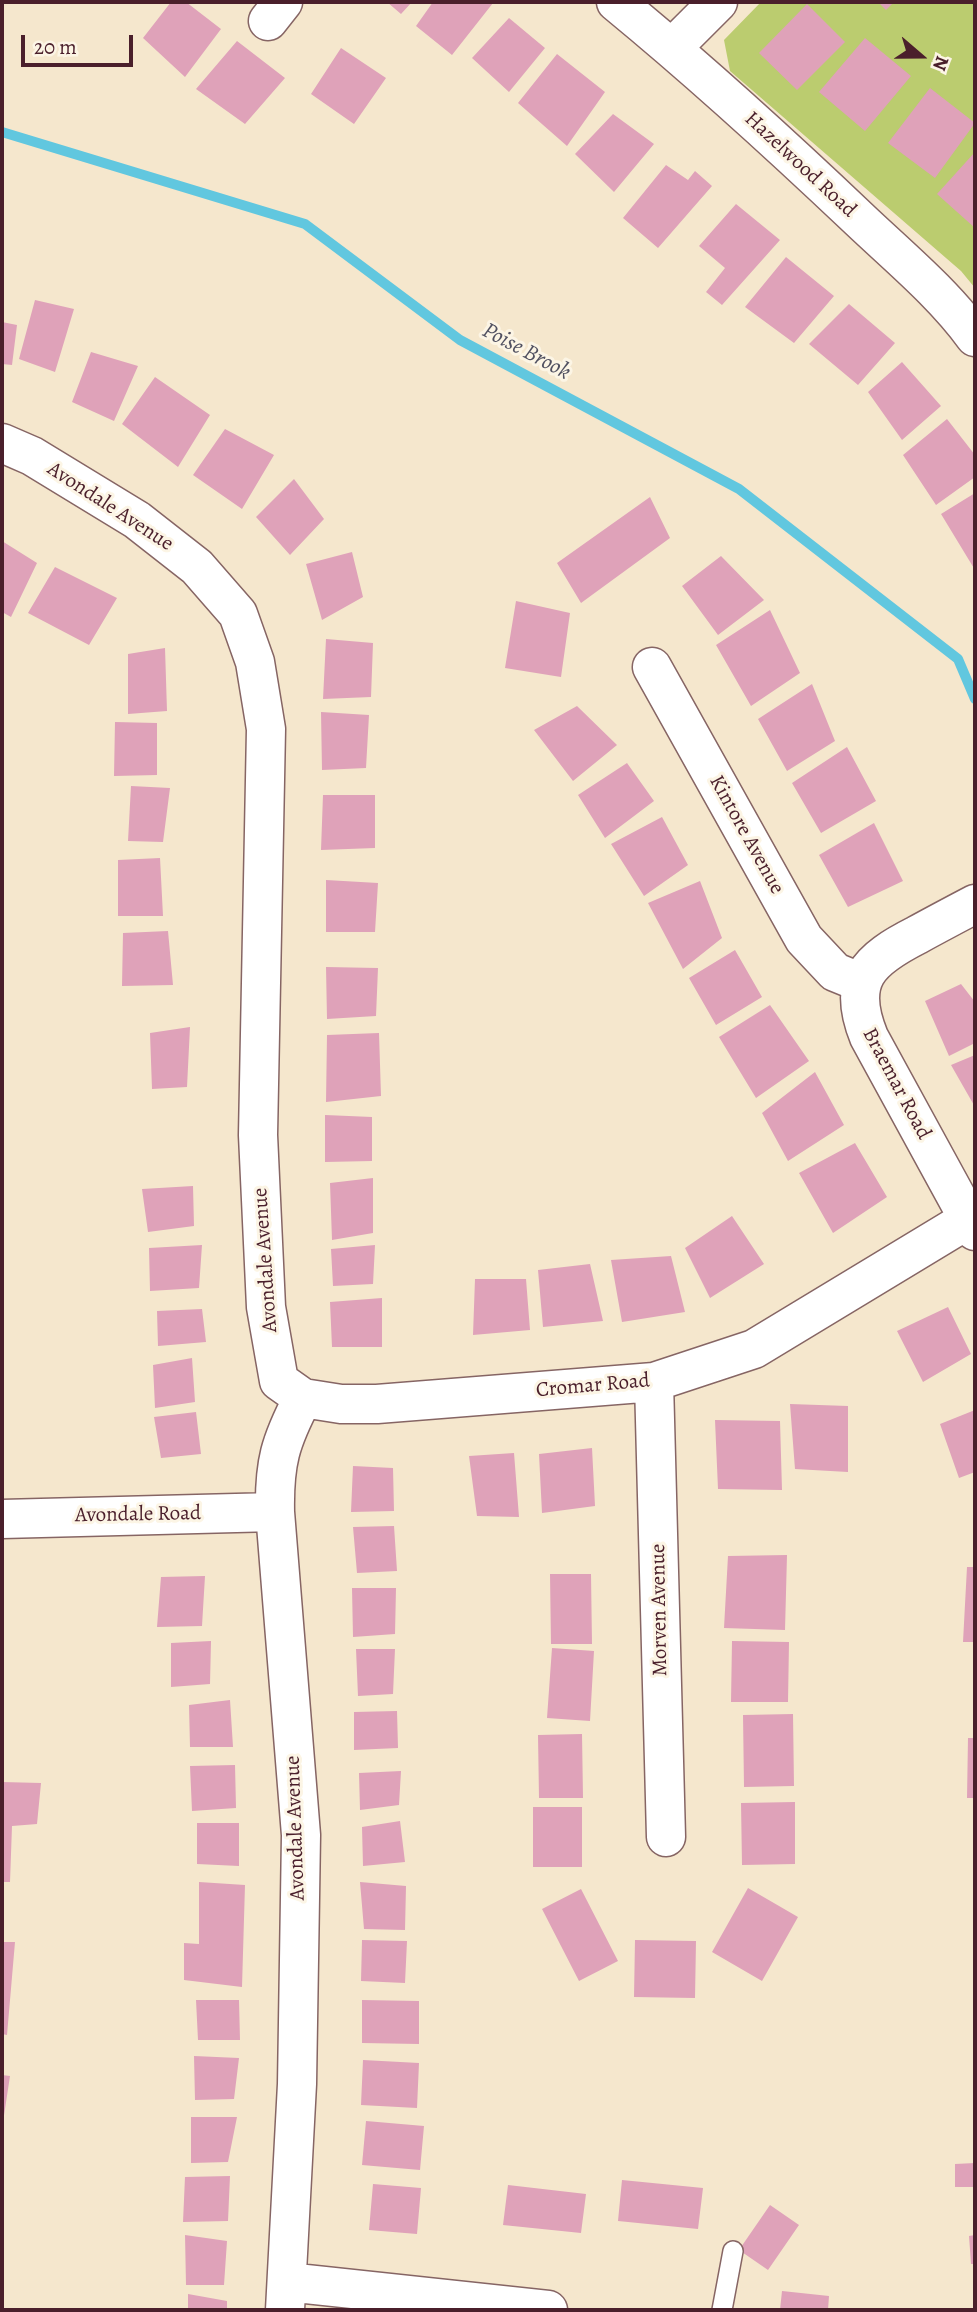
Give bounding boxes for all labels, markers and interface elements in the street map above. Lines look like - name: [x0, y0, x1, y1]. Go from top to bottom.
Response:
- scale bar: [24, 21, 136, 65]
- north arrow: [886, 21, 956, 91]
- text: 20 m: [34, 33, 77, 61]
- text: N: [926, 52, 955, 74]
- street label: Hazelwood Road: [739, 107, 861, 223]
- water label: Poise Brook: [477, 317, 575, 387]
- street label: Avondale Avenue: [42, 457, 178, 557]
- street label: Kintore Avenue: [703, 771, 789, 899]
- street label: Braemar Road: [856, 1024, 936, 1144]
- street label: Avondale Avenue: [248, 1187, 284, 1333]
- street label: Cromar Road: [535, 1368, 651, 1404]
- street label: Avondale Road: [75, 1501, 201, 1529]
- street label: Morven Avenue: [646, 1543, 674, 1677]
- street label: Avondale Avenue: [281, 1755, 311, 1901]

